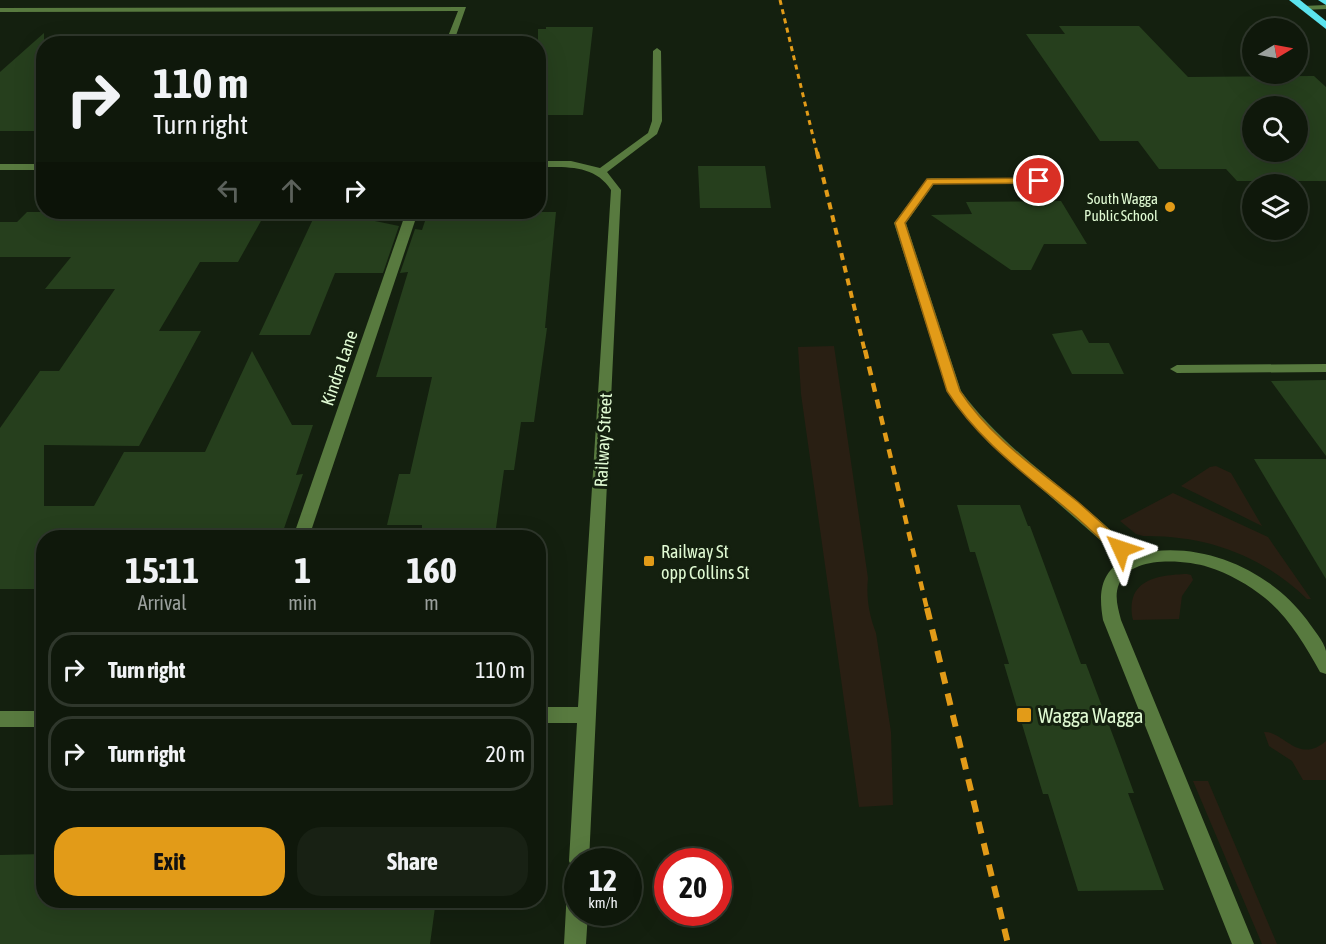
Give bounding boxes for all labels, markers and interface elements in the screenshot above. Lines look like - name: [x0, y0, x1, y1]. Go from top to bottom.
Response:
- north arrow: [1242, 18, 1308, 84]
- map controls: [1242, 18, 1308, 240]
- text: 110 m: [153, 59, 248, 107]
- icon: right: [54, 60, 132, 138]
- button: search: [1242, 96, 1308, 162]
- text: Turn right: [153, 109, 248, 140]
- pin: [1013, 155, 1064, 206]
- icon: arrive: [1022, 164, 1055, 197]
- icon: left: [212, 174, 245, 207]
- icon: ahead: [275, 174, 308, 207]
- icon: right: [338, 174, 371, 207]
- button: layers: [1242, 174, 1308, 240]
- place label: South Wagga Public School: [1084, 190, 1158, 224]
- marker: South Wagga Public School: [1163, 200, 1177, 214]
- street label: Kindra Lane: [316, 328, 362, 408]
- street label: Railway Street: [590, 392, 616, 488]
- position arrow: [1089, 517, 1153, 581]
- place label: Railway St opp Collins St: [661, 541, 750, 583]
- text: 15:11: [125, 549, 199, 591]
- text: 1: [294, 549, 311, 591]
- text: 160: [406, 549, 457, 591]
- marker: Railway St opp Collins St: [642, 554, 656, 568]
- text: Arrival: [138, 591, 187, 614]
- text: min: [288, 591, 317, 614]
- text: m: [424, 591, 439, 614]
- icon: right: [57, 653, 90, 686]
- text: Turn right: [108, 657, 185, 683]
- text: 110 m: [475, 657, 525, 683]
- place label: Wagga Wagga: [1038, 703, 1144, 727]
- marker: Wagga Wagga: [1015, 706, 1033, 724]
- icon: right: [57, 737, 90, 770]
- text: Turn right: [108, 741, 185, 767]
- text: 20 m: [485, 741, 525, 767]
- button: Exit: [54, 827, 285, 896]
- button: Share: [297, 827, 528, 896]
- speed limit sign: 20: [654, 848, 732, 926]
- text: 12: [589, 863, 617, 897]
- text: km/h: [588, 894, 618, 911]

